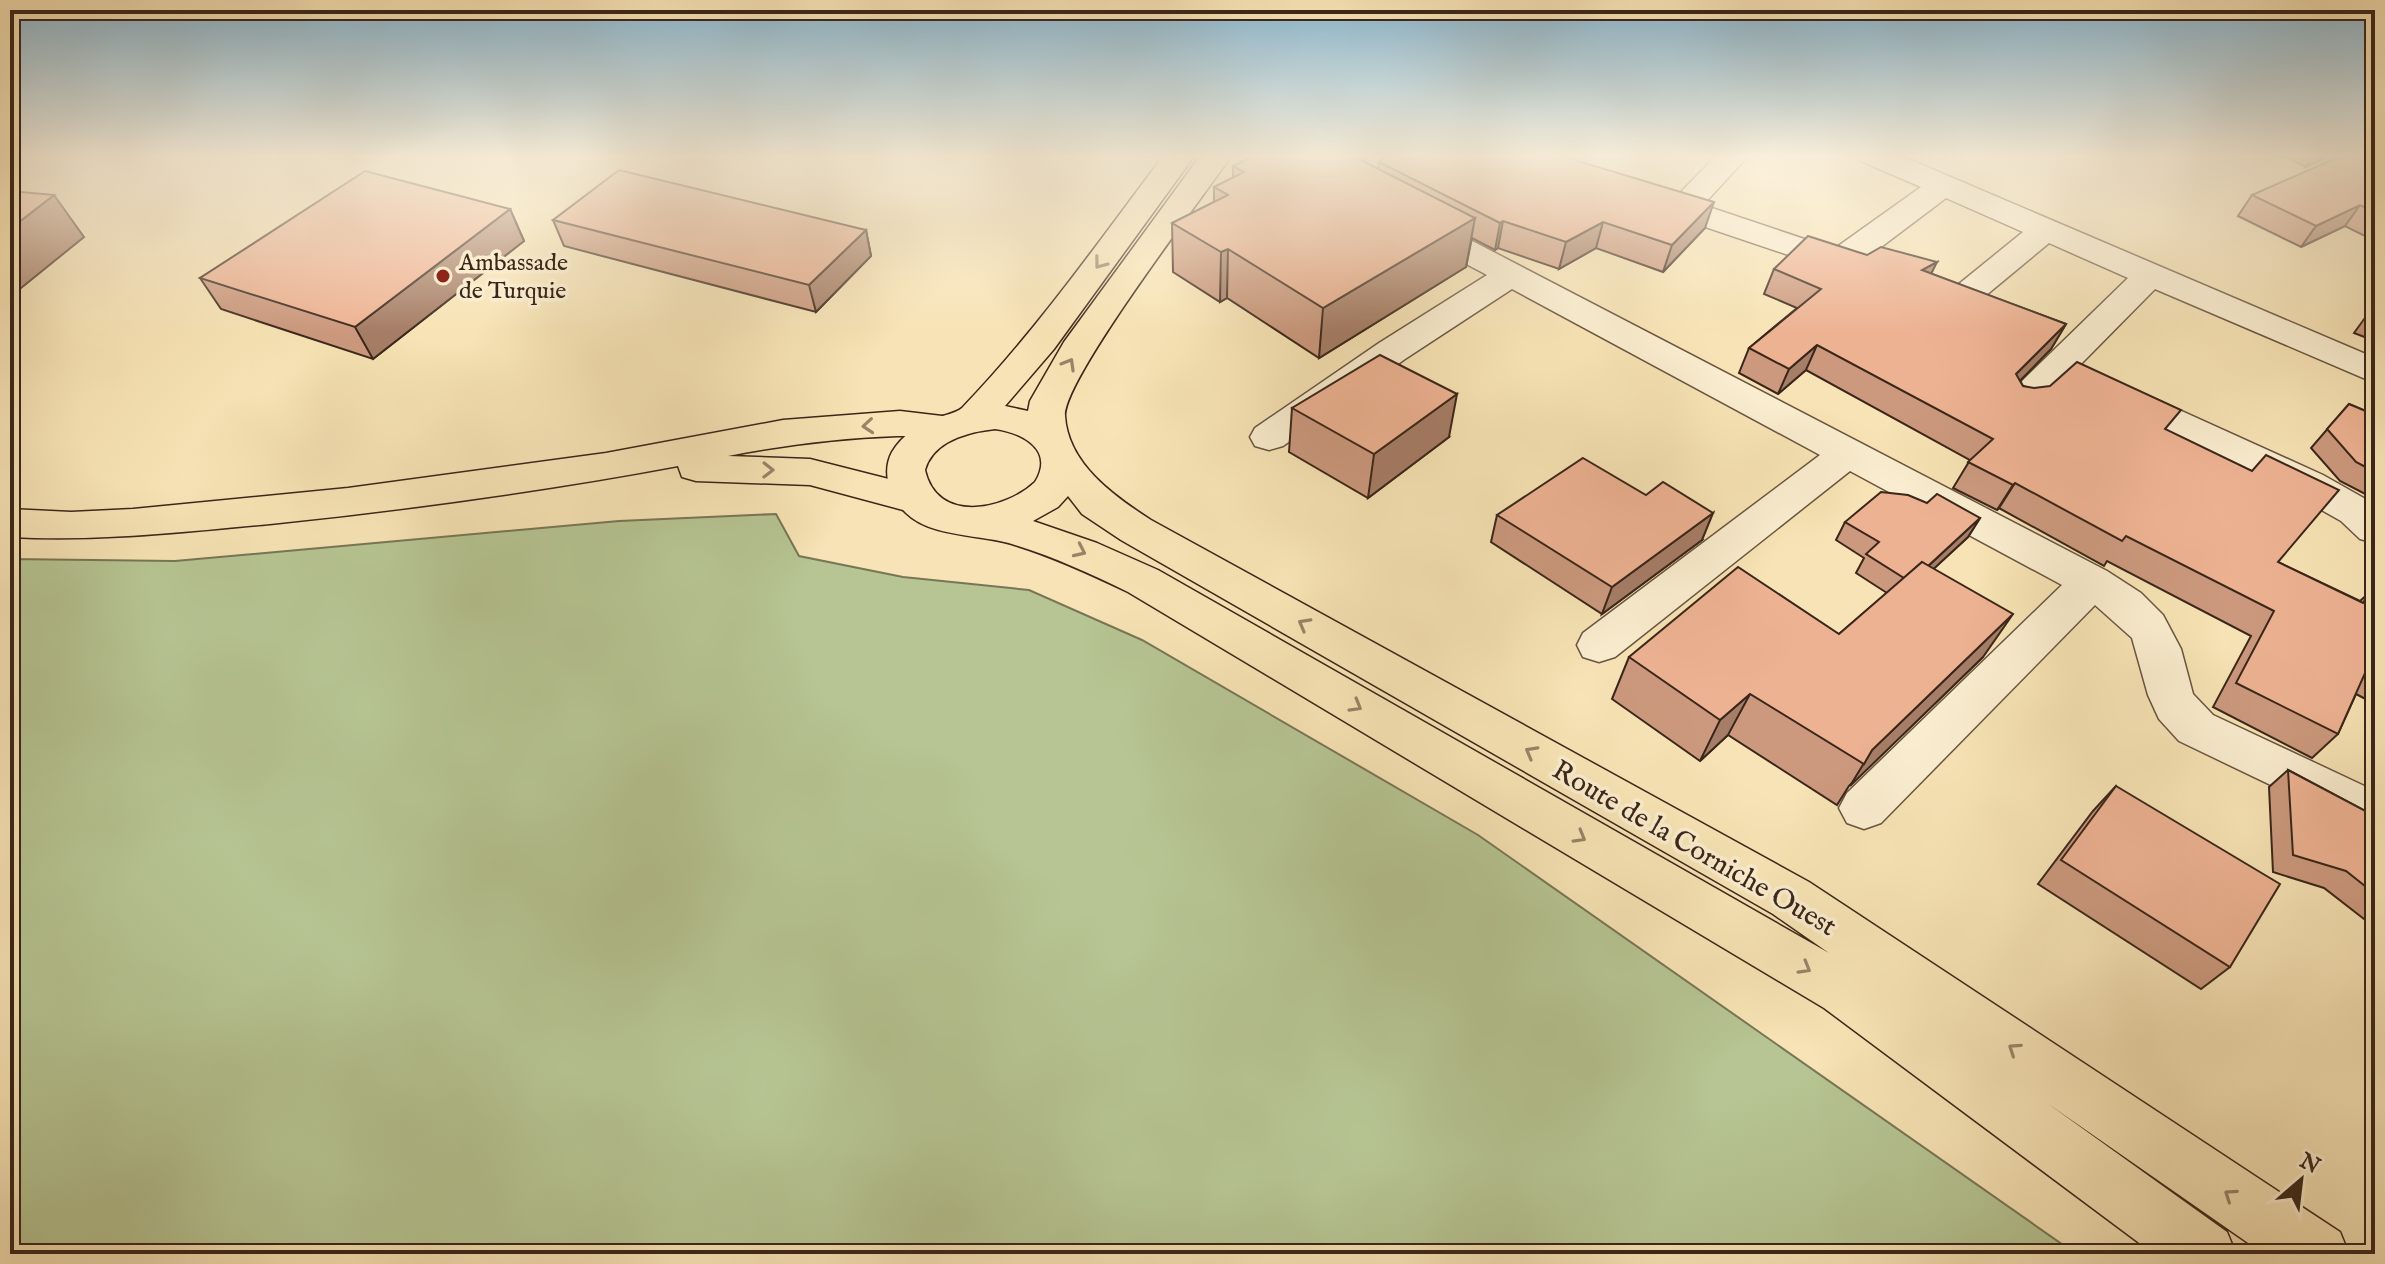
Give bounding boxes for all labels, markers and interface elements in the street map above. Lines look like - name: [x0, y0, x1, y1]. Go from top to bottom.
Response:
- place label: Ambassade de Turquie: [458, 248, 568, 307]
- one-way arrow: [1095, 254, 1109, 268]
- marker: Ambassade de Turquie: [434, 267, 452, 285]
- one-way arrow: [1060, 357, 1075, 372]
- one-way arrow: [861, 417, 874, 434]
- one-way arrow: [762, 461, 775, 478]
- one-way arrow: [1072, 541, 1087, 557]
- one-way arrow: [1299, 618, 1313, 634]
- one-way arrow: [1347, 696, 1362, 712]
- one-way arrow: [1525, 746, 1540, 762]
- street label: Route de la Corniche Ouest: [1545, 753, 1842, 945]
- one-way arrow: [1571, 827, 1586, 843]
- one-way arrow: [1796, 958, 1811, 974]
- one-way arrow: [2009, 1044, 2023, 1059]
- north arrow: [2261, 1140, 2341, 1220]
- text: N: [2294, 1147, 2324, 1181]
- one-way arrow: [2224, 1189, 2238, 1204]

